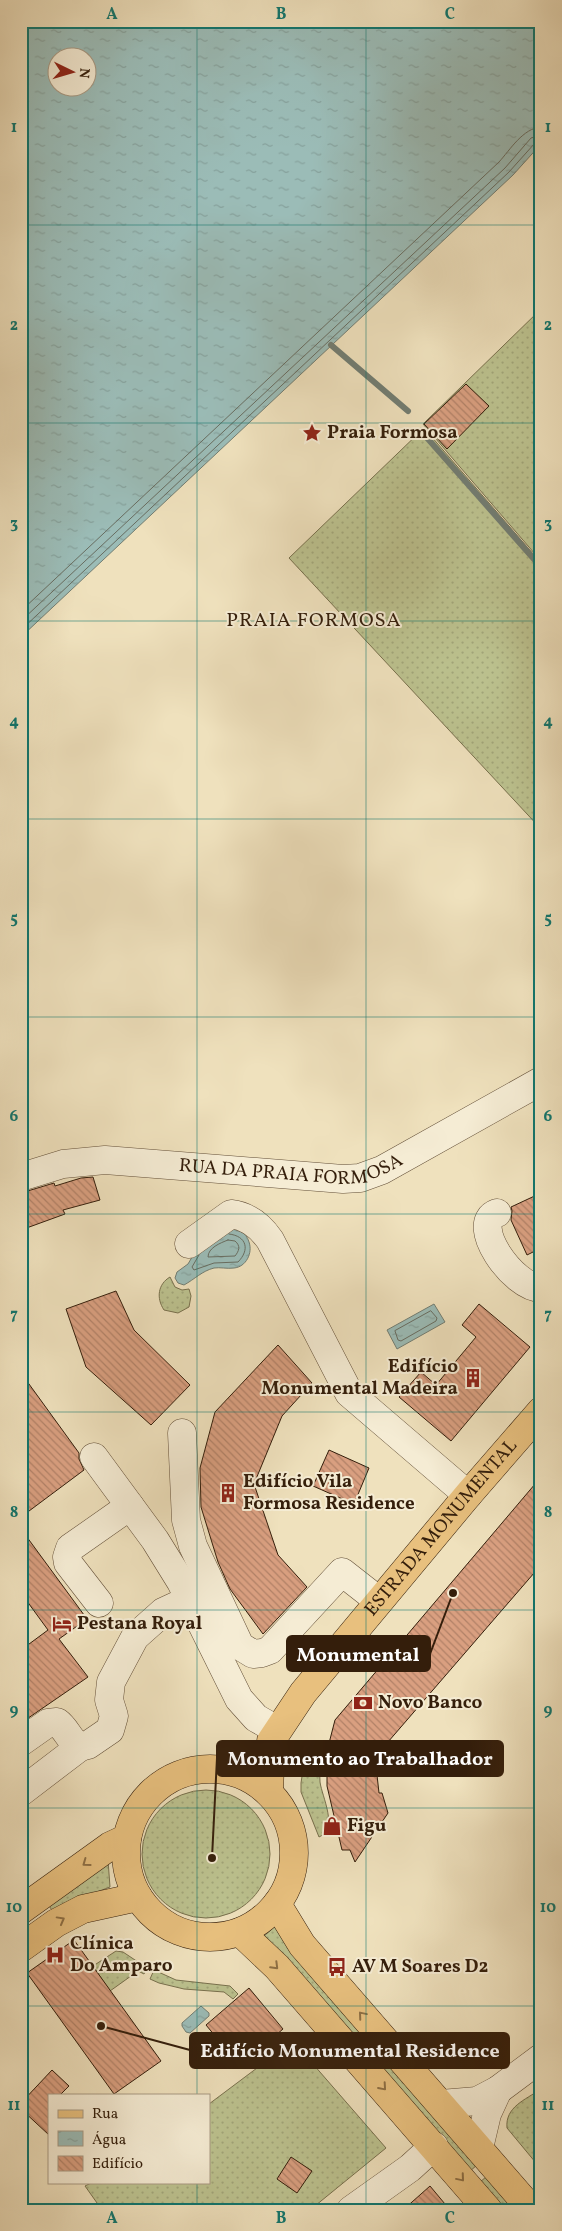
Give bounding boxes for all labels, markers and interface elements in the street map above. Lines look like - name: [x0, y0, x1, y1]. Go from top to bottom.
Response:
- text: A: [106, 4, 118, 26]
- text: B: [276, 4, 287, 26]
- text: C: [445, 4, 455, 26]
- north arrow: [48, 48, 98, 98]
- text: N: [74, 67, 93, 79]
- text: 1: [11, 117, 17, 139]
- text: 1: [545, 117, 551, 139]
- text: 2: [10, 315, 18, 337]
- text: 2: [544, 315, 552, 337]
- place label: Praia Formosa: [327, 420, 458, 446]
- place icon: Praia Formosa: [301, 422, 323, 444]
- text: 3: [10, 513, 18, 535]
- text: 3: [544, 513, 552, 535]
- district label: PRAIA FORMOSA: [226, 607, 402, 635]
- text: 4: [9, 711, 19, 733]
- text: 4: [543, 711, 553, 733]
- text: 5: [10, 908, 18, 930]
- text: 5: [544, 908, 552, 930]
- text: 6: [10, 1106, 19, 1128]
- text: 6: [544, 1106, 553, 1128]
- street label: RUA DA PRAIA FORMOSA: [178, 1148, 408, 1192]
- text: 7: [10, 1304, 18, 1326]
- text: 7: [544, 1304, 552, 1326]
- place label: Edifício Monumental Madeira: [261, 1354, 458, 1402]
- building icon: Edifício Monumental Madeira: [462, 1367, 484, 1389]
- street label: ESTRADA MONUMENTAL: [359, 1434, 524, 1622]
- place label: Edifício Vila Formosa Residence: [243, 1469, 415, 1517]
- building icon: Edifício Vila Formosa Residence: [217, 1482, 239, 1504]
- text: 8: [10, 1502, 18, 1524]
- text: 8: [544, 1502, 552, 1524]
- place label: Pestana Royal: [77, 1611, 202, 1637]
- hotel icon: Pestana Royal: [51, 1613, 73, 1635]
- callout: Monumental: [287, 1636, 430, 1671]
- text: Monumental: [297, 1642, 420, 1670]
- place label: Novo Banco: [378, 1690, 483, 1716]
- bank icon: Novo Banco: [352, 1692, 374, 1714]
- text: 9: [10, 1700, 19, 1722]
- text: 9: [544, 1700, 553, 1722]
- callout: Monumento ao Trabalhador: [217, 1741, 503, 1776]
- text: Monumento ao Trabalhador: [227, 1746, 493, 1774]
- place label: Figu: [347, 1813, 387, 1839]
- shop icon: Figu: [321, 1815, 343, 1837]
- one-way arrow: [82, 1857, 92, 1866]
- text: 10: [6, 1897, 22, 1919]
- text: 10: [540, 1897, 556, 1919]
- one-way arrow: [56, 1916, 65, 1926]
- place label: Clínica Do Amparo: [70, 1931, 173, 1979]
- hospital icon: Clínica Do Amparo: [44, 1944, 66, 1966]
- place label: AV M Soares D2: [352, 1954, 489, 1980]
- bus stop icon: AV M Soares D2: [326, 1956, 348, 1978]
- one-way arrow: [269, 1960, 278, 1969]
- one-way arrow: [360, 2012, 368, 2021]
- callout: Edifício Monumental Residence: [190, 2033, 509, 2068]
- text: Edifício Monumental Residence: [200, 2038, 500, 2066]
- one-way arrow: [377, 2082, 386, 2091]
- legend: [48, 2094, 210, 2184]
- text: 11: [8, 2095, 20, 2117]
- text: 11: [542, 2095, 554, 2117]
- text: Rua: [92, 2104, 118, 2125]
- text: Água: [92, 2130, 126, 2151]
- text: Edifício: [92, 2154, 143, 2175]
- one-way arrow: [455, 2173, 464, 2182]
- text: A: [106, 2208, 118, 2230]
- text: B: [276, 2208, 287, 2230]
- text: C: [445, 2208, 455, 2230]

